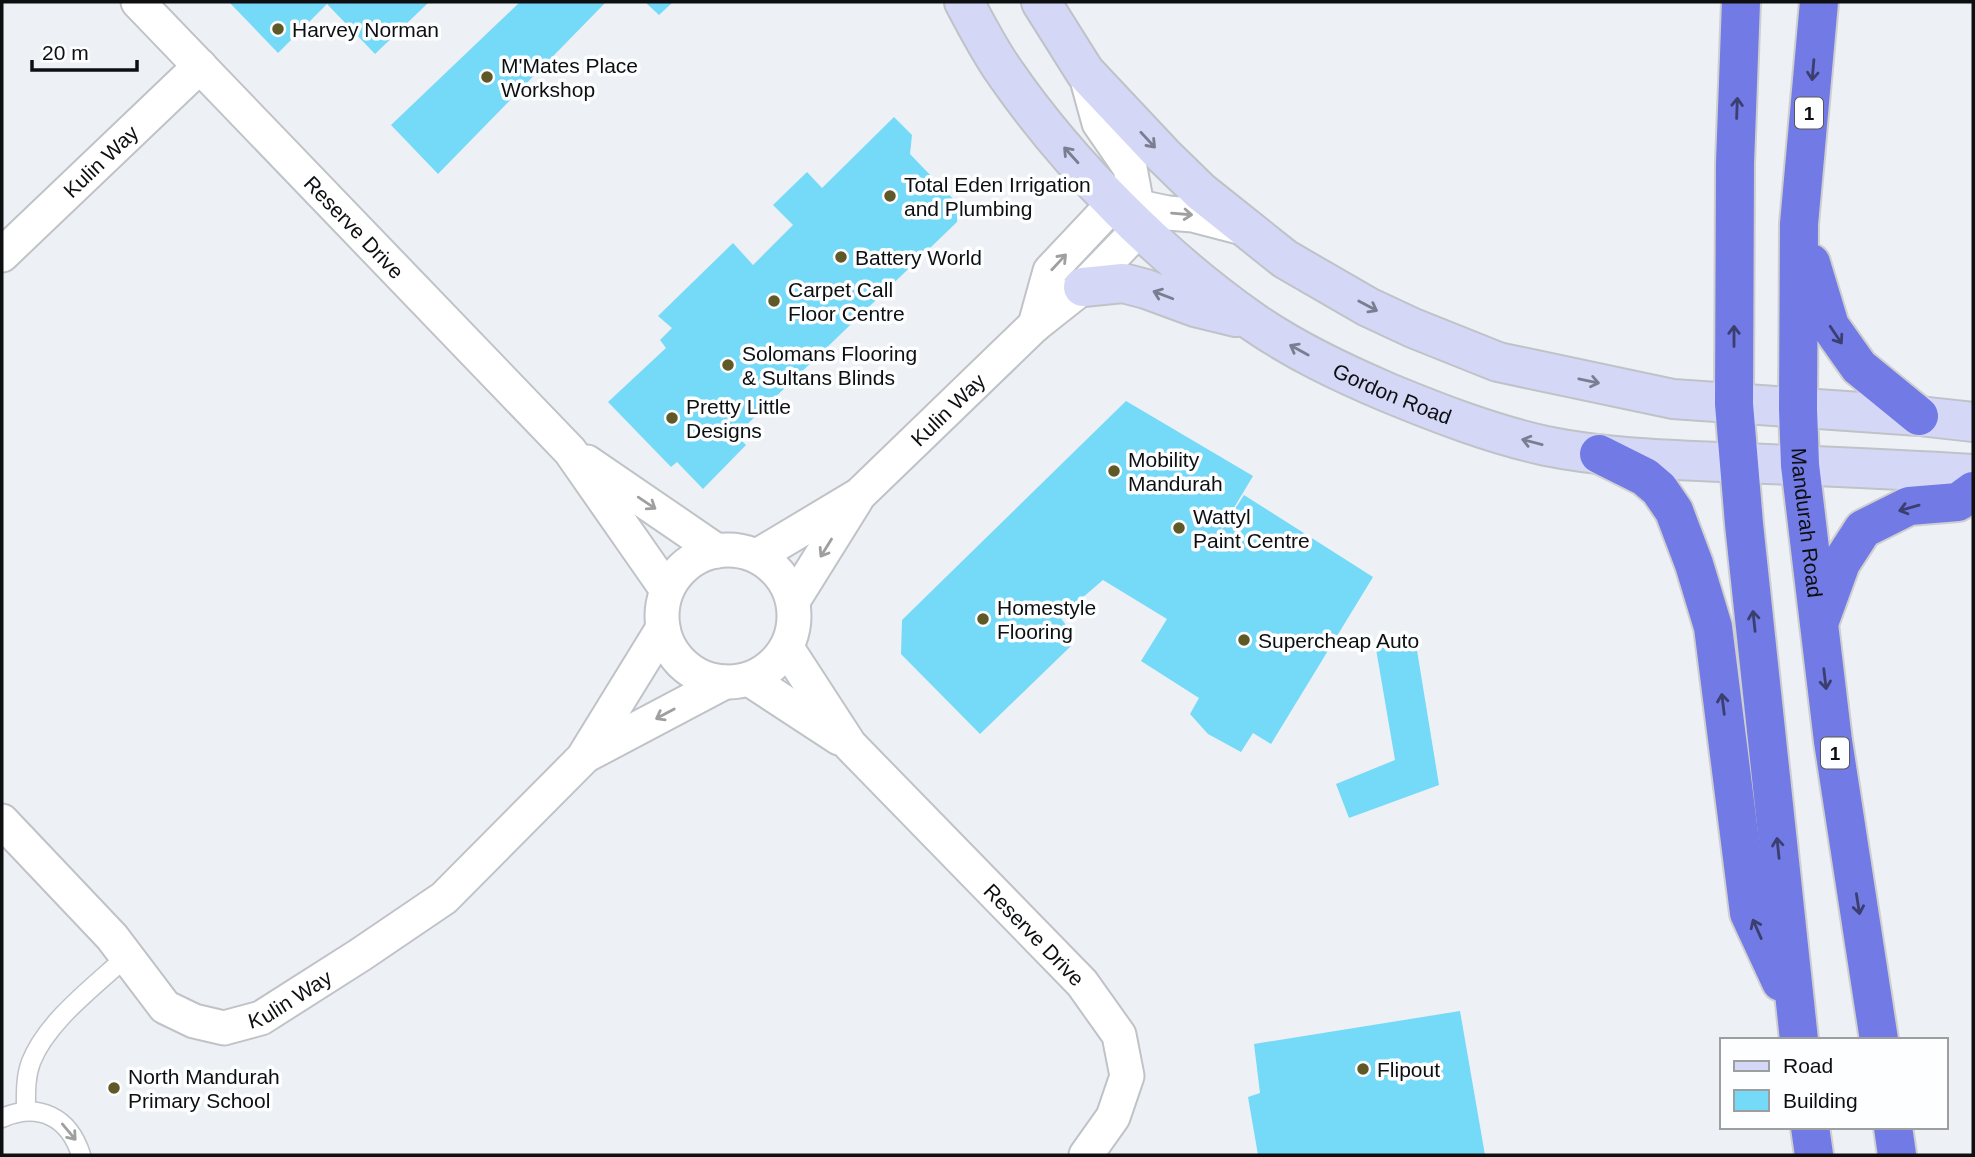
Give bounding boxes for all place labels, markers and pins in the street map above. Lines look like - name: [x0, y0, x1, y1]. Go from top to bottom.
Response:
- place label: Harvey Norman: [292, 18, 439, 41]
- marker: Harvey Norman: [270, 21, 286, 37]
- place label: M'Mates Place Workshop: [501, 54, 638, 101]
- marker: M'Mates Place Workshop: [479, 69, 495, 85]
- place label: Total Eden Irrigation and Plumbing: [904, 173, 1091, 220]
- marker: Total Eden Irrigation and Plumbing: [882, 188, 898, 204]
- place label: Battery World: [855, 246, 982, 269]
- marker: Battery World: [833, 249, 849, 265]
- place label: Carpet Call Floor Centre: [788, 278, 905, 325]
- marker: Carpet Call Floor Centre: [766, 293, 782, 309]
- place label: Solomans Flooring & Sultans Blinds: [742, 342, 917, 389]
- marker: Solomans Flooring & Sultans Blinds: [720, 357, 736, 373]
- place label: Pretty Little Designs: [686, 395, 791, 442]
- marker: Pretty Little Designs: [664, 410, 680, 426]
- place label: Mobility Mandurah: [1128, 448, 1223, 495]
- marker: Mobility Mandurah: [1106, 463, 1122, 479]
- place label: Wattyl Paint Centre: [1193, 505, 1310, 552]
- marker: Wattyl Paint Centre: [1171, 520, 1187, 536]
- place label: Homestyle Flooring: [997, 596, 1096, 643]
- marker: Homestyle Flooring: [975, 611, 991, 627]
- place label: Supercheap Auto: [1258, 629, 1419, 652]
- marker: Supercheap Auto: [1236, 632, 1252, 648]
- place label: Flipout: [1377, 1058, 1440, 1081]
- marker: Flipout: [1355, 1061, 1371, 1077]
- place label: North Mandurah Primary School: [128, 1065, 280, 1112]
- marker: North Mandurah Primary School: [106, 1080, 122, 1096]

